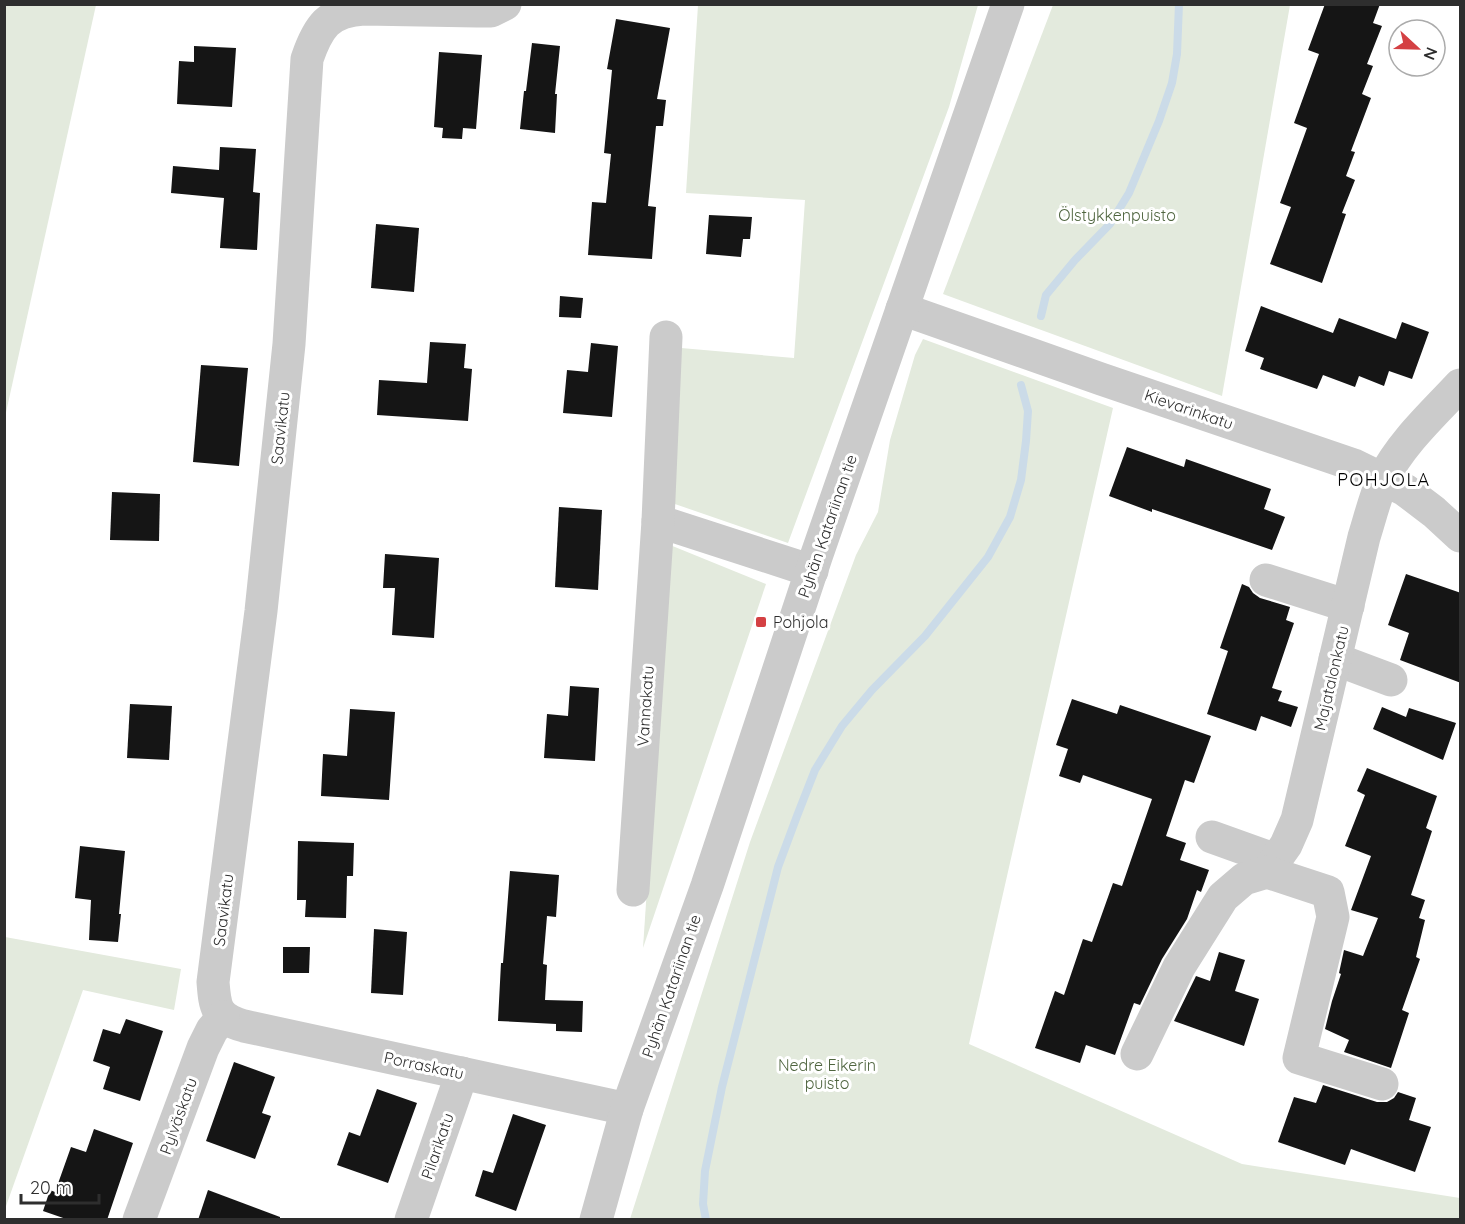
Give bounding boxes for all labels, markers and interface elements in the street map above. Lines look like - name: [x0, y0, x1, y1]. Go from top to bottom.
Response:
- north arrow: [1387, 18, 1447, 78]
- text: N: [1419, 44, 1442, 63]
- park label: Ölstykkenpuisto: [1058, 205, 1176, 225]
- street label: Kievarinkatu: [1142, 384, 1236, 434]
- street label: Saavikatu: [266, 391, 294, 465]
- street label: Pyhän Katariinan tie: [793, 452, 861, 600]
- district label: POHJOLA: [1337, 468, 1431, 491]
- place label: Pohjola: [773, 612, 829, 632]
- marker: Pohjola: [754, 615, 768, 629]
- street label: Majatalonkatu: [1309, 624, 1353, 732]
- street label: Vannakatu: [632, 665, 658, 747]
- street label: Saavikatu: [209, 873, 237, 947]
- street label: Pyhän Katariinan tie: [637, 912, 705, 1060]
- street label: Porraskatu: [382, 1047, 466, 1083]
- park label: Nedre Eikerin puisto: [778, 1055, 876, 1093]
- street label: Pylväskatu: [155, 1075, 201, 1157]
- street label: Pilarikatu: [416, 1110, 458, 1182]
- scale bar: [21, 1167, 99, 1205]
- text: 20 m: [30, 1176, 72, 1199]

